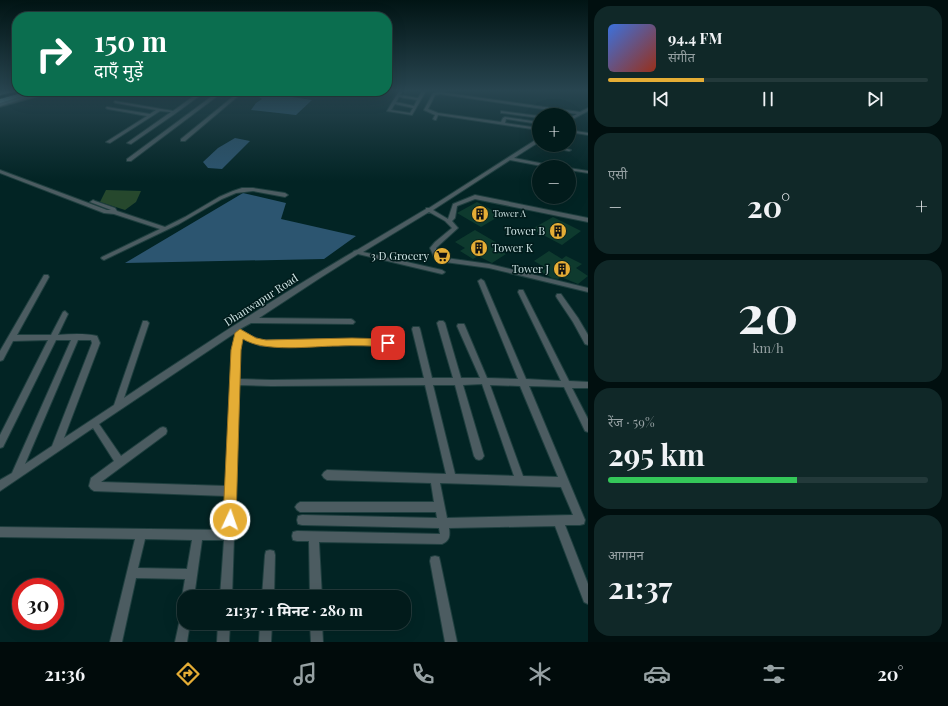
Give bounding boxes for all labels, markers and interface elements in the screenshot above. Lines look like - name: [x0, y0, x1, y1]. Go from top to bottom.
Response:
- text: 150 m: [94, 22, 167, 59]
- icon: right: [28, 28, 80, 80]
- text: 94.4 FM: [668, 28, 722, 48]
- text: संगीत: [668, 48, 695, 65]
- text: दाएँ मुड़ें: [94, 58, 143, 82]
- icon: previous: [650, 88, 672, 110]
- icon: pause: [757, 88, 779, 110]
- icon: next: [864, 88, 886, 110]
- map controls: [532, 108, 576, 204]
- button: +: [532, 108, 576, 152]
- button: −: [532, 160, 576, 204]
- text: एसी: [608, 165, 627, 182]
- text: 20°: [747, 186, 790, 226]
- text: −: [608, 191, 622, 221]
- text: +: [915, 191, 928, 221]
- building icon: Tower A: [470, 204, 490, 224]
- place label: Tower A: [493, 207, 526, 219]
- building icon: Tower B: [548, 221, 568, 241]
- place label: Tower B: [504, 223, 545, 238]
- building icon: Tower K: [469, 238, 489, 258]
- place label: Tower K: [492, 240, 534, 255]
- supermarket icon: 3 D Grocery: [432, 246, 452, 266]
- place label: 3 D Grocery: [371, 248, 429, 263]
- building icon: Tower J: [552, 259, 572, 279]
- place label: Tower J: [512, 261, 549, 276]
- street label: Dhanwapur Road: [221, 270, 301, 329]
- text: 20: [738, 278, 798, 347]
- pin: [371, 326, 405, 360]
- icon: arrive: [377, 332, 399, 354]
- text: km/h: [752, 339, 784, 356]
- text: रेंज · 59%: [608, 413, 655, 430]
- text: 295 km: [608, 434, 705, 474]
- position arrow: [209, 499, 251, 541]
- text: आगमन: [608, 546, 644, 563]
- text: 21:37: [608, 567, 672, 607]
- speed limit sign: 30: [12, 578, 64, 630]
- text: 21:37 · 1 मिनट · 280 m: [225, 600, 363, 620]
- icon: directions: [174, 660, 202, 688]
- icon: music: [291, 660, 319, 688]
- icon: phone: [409, 660, 437, 688]
- icon: climate: [526, 660, 554, 688]
- icon: car: [643, 660, 671, 688]
- icon: filters: [760, 660, 788, 688]
- text: 21:36: [45, 662, 85, 686]
- text: 20°: [877, 662, 903, 686]

